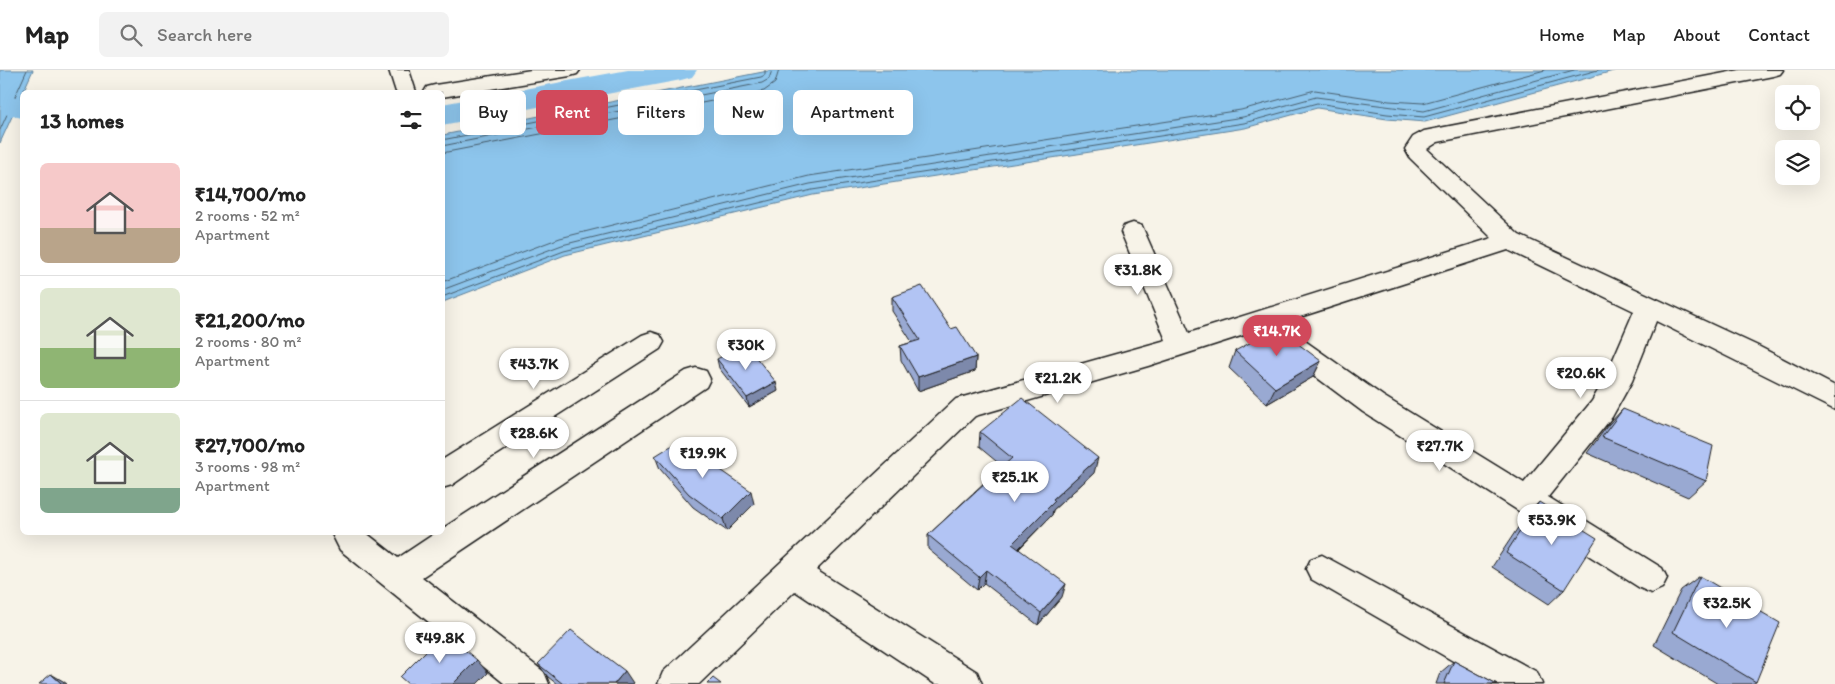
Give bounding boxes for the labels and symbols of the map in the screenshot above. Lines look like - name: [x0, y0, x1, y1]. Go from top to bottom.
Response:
- pin: ₹31.8K: [1097, 254, 1179, 296]
- pin: ₹14.7K: [1236, 314, 1318, 357]
- pin: ₹30K: [716, 328, 776, 371]
- pin: ₹43.7K: [493, 348, 575, 390]
- pin: ₹20.6K: [1540, 356, 1622, 399]
- pin: ₹21.2K: [1017, 362, 1099, 404]
- pin: ₹28.6K: [493, 416, 575, 459]
- pin: ₹27.7K: [1399, 430, 1481, 472]
- pin: ₹19.9K: [662, 436, 744, 479]
- pin: ₹25.1K: [974, 460, 1056, 503]
- pin: ₹53.9K: [1511, 504, 1593, 546]
- pin: ₹32.5K: [1686, 586, 1768, 629]
- pin: ₹49.8K: [399, 622, 481, 664]

